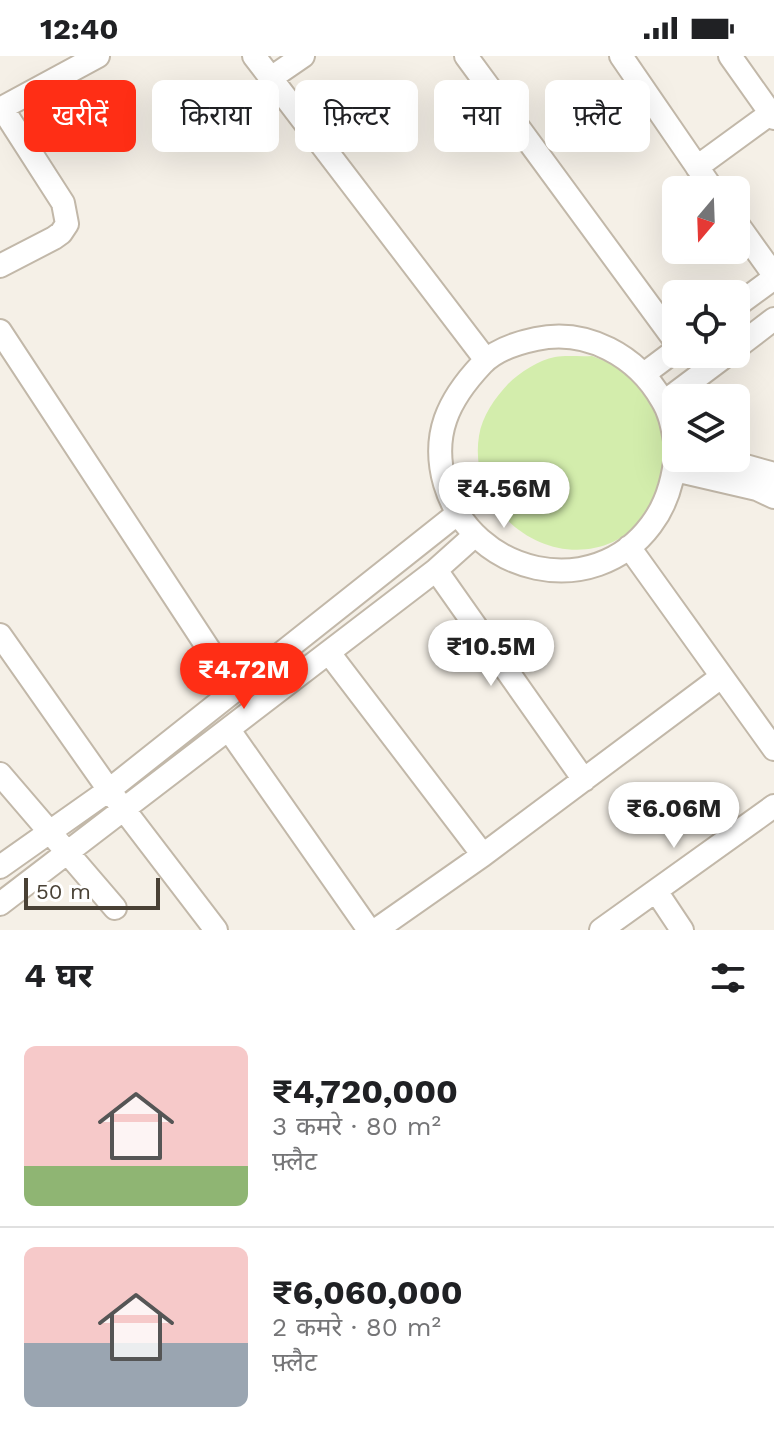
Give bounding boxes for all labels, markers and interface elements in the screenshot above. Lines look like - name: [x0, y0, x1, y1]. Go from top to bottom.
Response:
- text: 12:40: [40, 11, 119, 46]
- chip: खरीदें: [24, 80, 136, 152]
- chip: किराया: [152, 80, 279, 152]
- chip: फ़िल्टर: [295, 80, 418, 152]
- chip: नया: [434, 80, 529, 152]
- chip: फ़्लैट: [545, 80, 650, 152]
- north arrow: [662, 176, 750, 264]
- map controls: [662, 176, 750, 472]
- button: locate: [662, 280, 750, 368]
- button: layers: [662, 384, 750, 472]
- pin: ₹4.56M: [439, 462, 569, 530]
- text: ₹4.56M: [457, 473, 551, 503]
- pin: ₹10.5M: [426, 620, 556, 688]
- text: ₹10.5M: [446, 631, 536, 661]
- pin: ₹4.72M: [179, 643, 309, 711]
- text: ₹4.72M: [198, 654, 290, 684]
- pin: ₹6.06M: [609, 782, 739, 850]
- text: ₹6.06M: [626, 793, 722, 823]
- scale bar: [24, 874, 160, 910]
- text: 50 m: [36, 879, 91, 904]
- text: 4 घर: [24, 955, 93, 995]
- icon: filters: [706, 956, 750, 1000]
- text: ₹4,720,000: [272, 1071, 458, 1111]
- icon: home: [88, 1078, 184, 1174]
- text: 3 कमरे · 80 m²: [272, 1111, 441, 1141]
- text: फ़्लैट: [272, 1146, 317, 1176]
- text: ₹6,060,000: [272, 1272, 463, 1312]
- icon: home: [88, 1279, 184, 1375]
- text: 2 कमरे · 80 m²: [272, 1312, 441, 1342]
- text: फ़्लैट: [272, 1347, 317, 1377]

